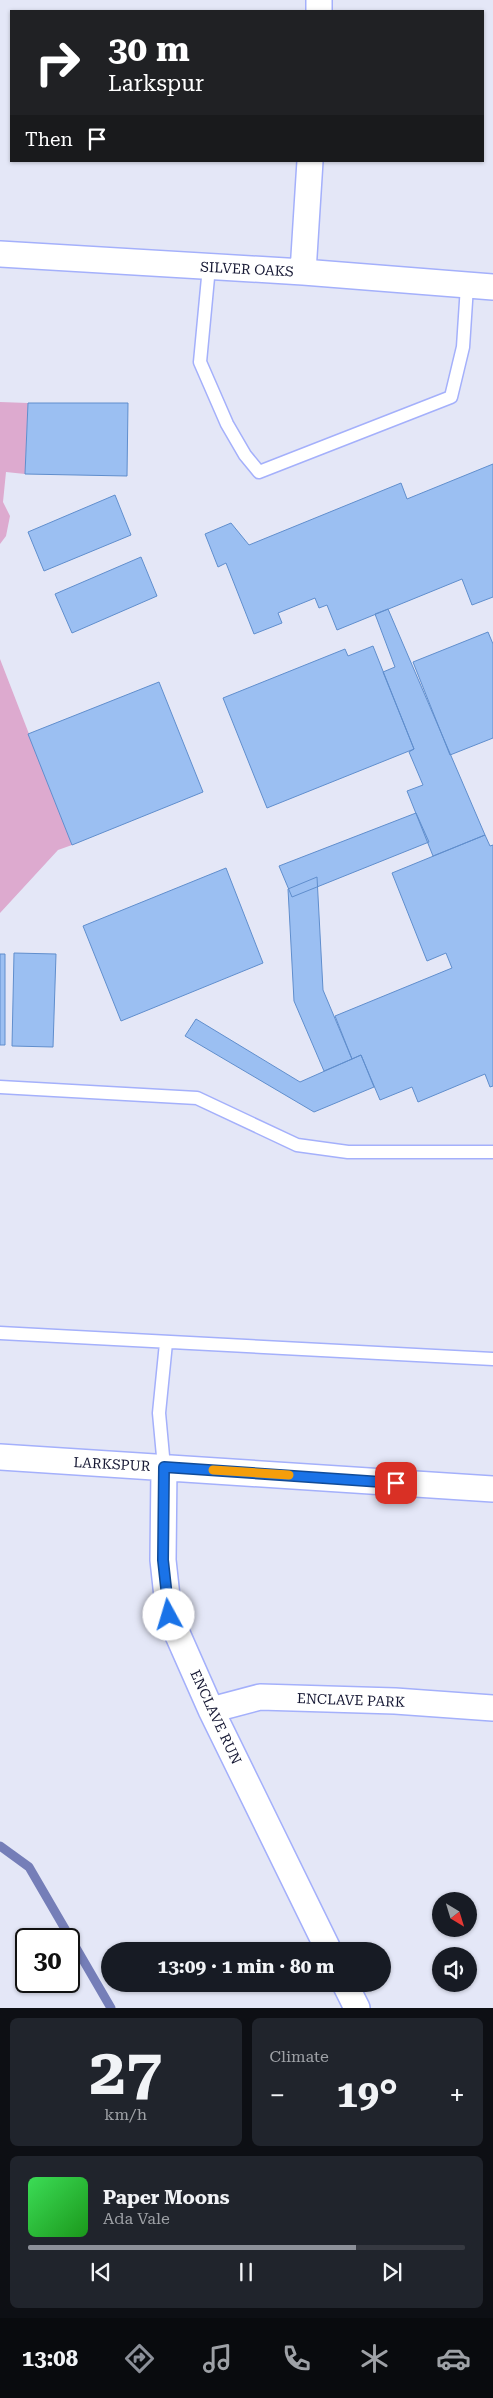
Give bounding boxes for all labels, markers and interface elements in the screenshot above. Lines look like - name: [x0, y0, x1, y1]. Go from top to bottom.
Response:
- text: 30 m: [108, 29, 190, 70]
- icon: right: [25, 30, 90, 95]
- text: Larkspur: [108, 71, 204, 96]
- icon: arrive: [83, 125, 111, 153]
- text: Then: [25, 128, 73, 151]
- street label: SILVER OAKS: [200, 259, 294, 279]
- street label: LARKSPUR: [73, 1454, 151, 1474]
- pin: [375, 1462, 417, 1504]
- icon: arrive: [382, 1469, 410, 1497]
- position arrow: [142, 1588, 194, 1640]
- street label: ENCLAVE RUN: [187, 1667, 245, 1767]
- street label: ENCLAVE PARK: [297, 1690, 405, 1710]
- north arrow: [432, 1892, 478, 1938]
- map controls: [432, 1892, 477, 1992]
- speed limit sign: 30: [15, 1928, 80, 1993]
- button: sound: [432, 1947, 477, 1992]
- text: 13:09 · 1 min · 80 m: [158, 1955, 334, 1978]
- text: 27: [89, 2034, 162, 2110]
- text: Climate: [270, 2047, 329, 2066]
- text: 19°: [337, 2072, 398, 2116]
- text: −: [270, 2079, 285, 2112]
- text: +: [449, 2079, 465, 2112]
- text: km/h: [104, 2105, 147, 2124]
- text: Paper Moons: [103, 2186, 230, 2209]
- text: Ada Vale: [103, 2209, 170, 2228]
- icon: previous: [87, 2258, 115, 2286]
- icon: pause: [232, 2258, 260, 2286]
- icon: next: [378, 2258, 406, 2286]
- icon: directions: [122, 2341, 157, 2376]
- icon: music: [200, 2341, 235, 2376]
- icon: phone: [279, 2341, 314, 2376]
- icon: climate: [357, 2341, 392, 2376]
- icon: car: [436, 2341, 471, 2376]
- text: 13:08: [22, 2346, 78, 2371]

